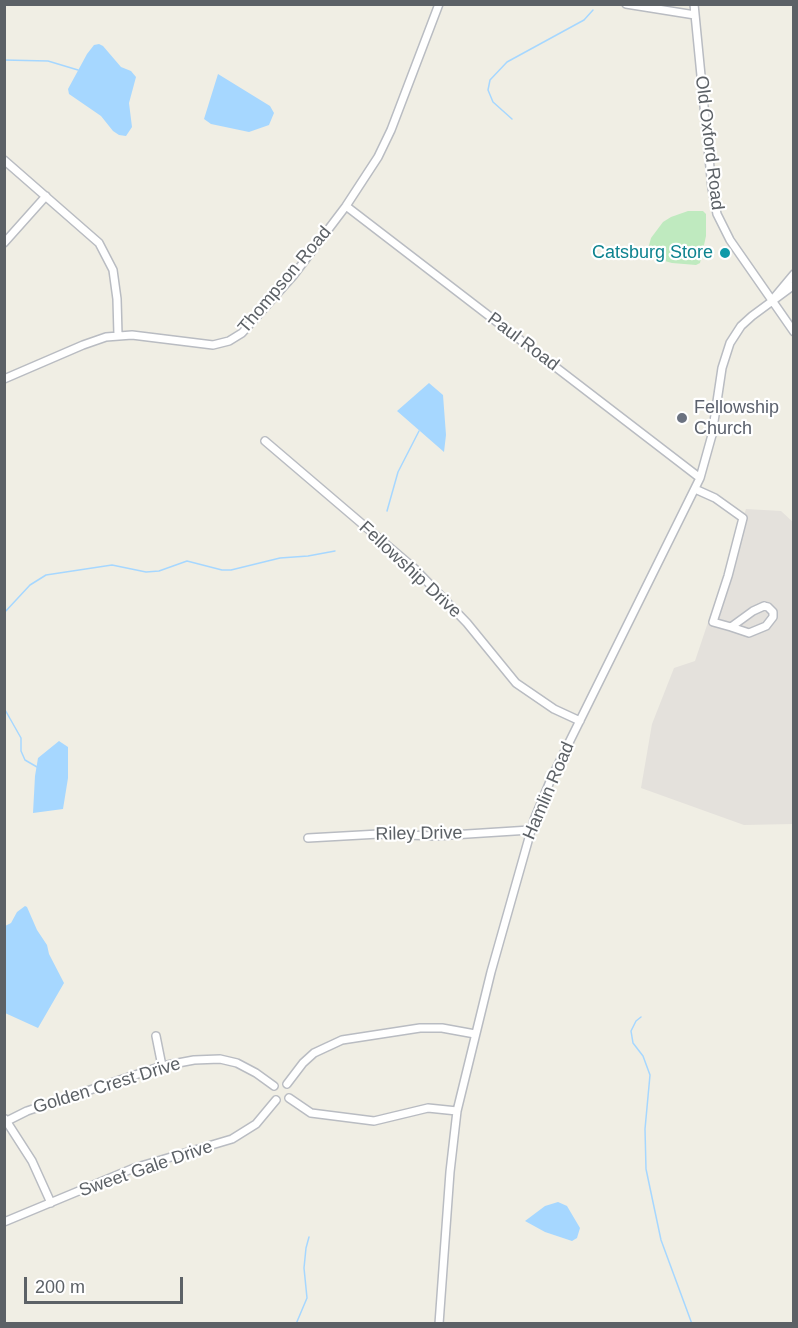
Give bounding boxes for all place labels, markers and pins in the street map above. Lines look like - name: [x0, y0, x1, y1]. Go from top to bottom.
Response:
- place label: Catsburg Store: [592, 242, 713, 264]
- marker: Catsburg Store: [718, 246, 732, 260]
- place label: Fellowship Church: [694, 397, 779, 440]
- marker: Fellowship Church: [675, 411, 689, 425]

